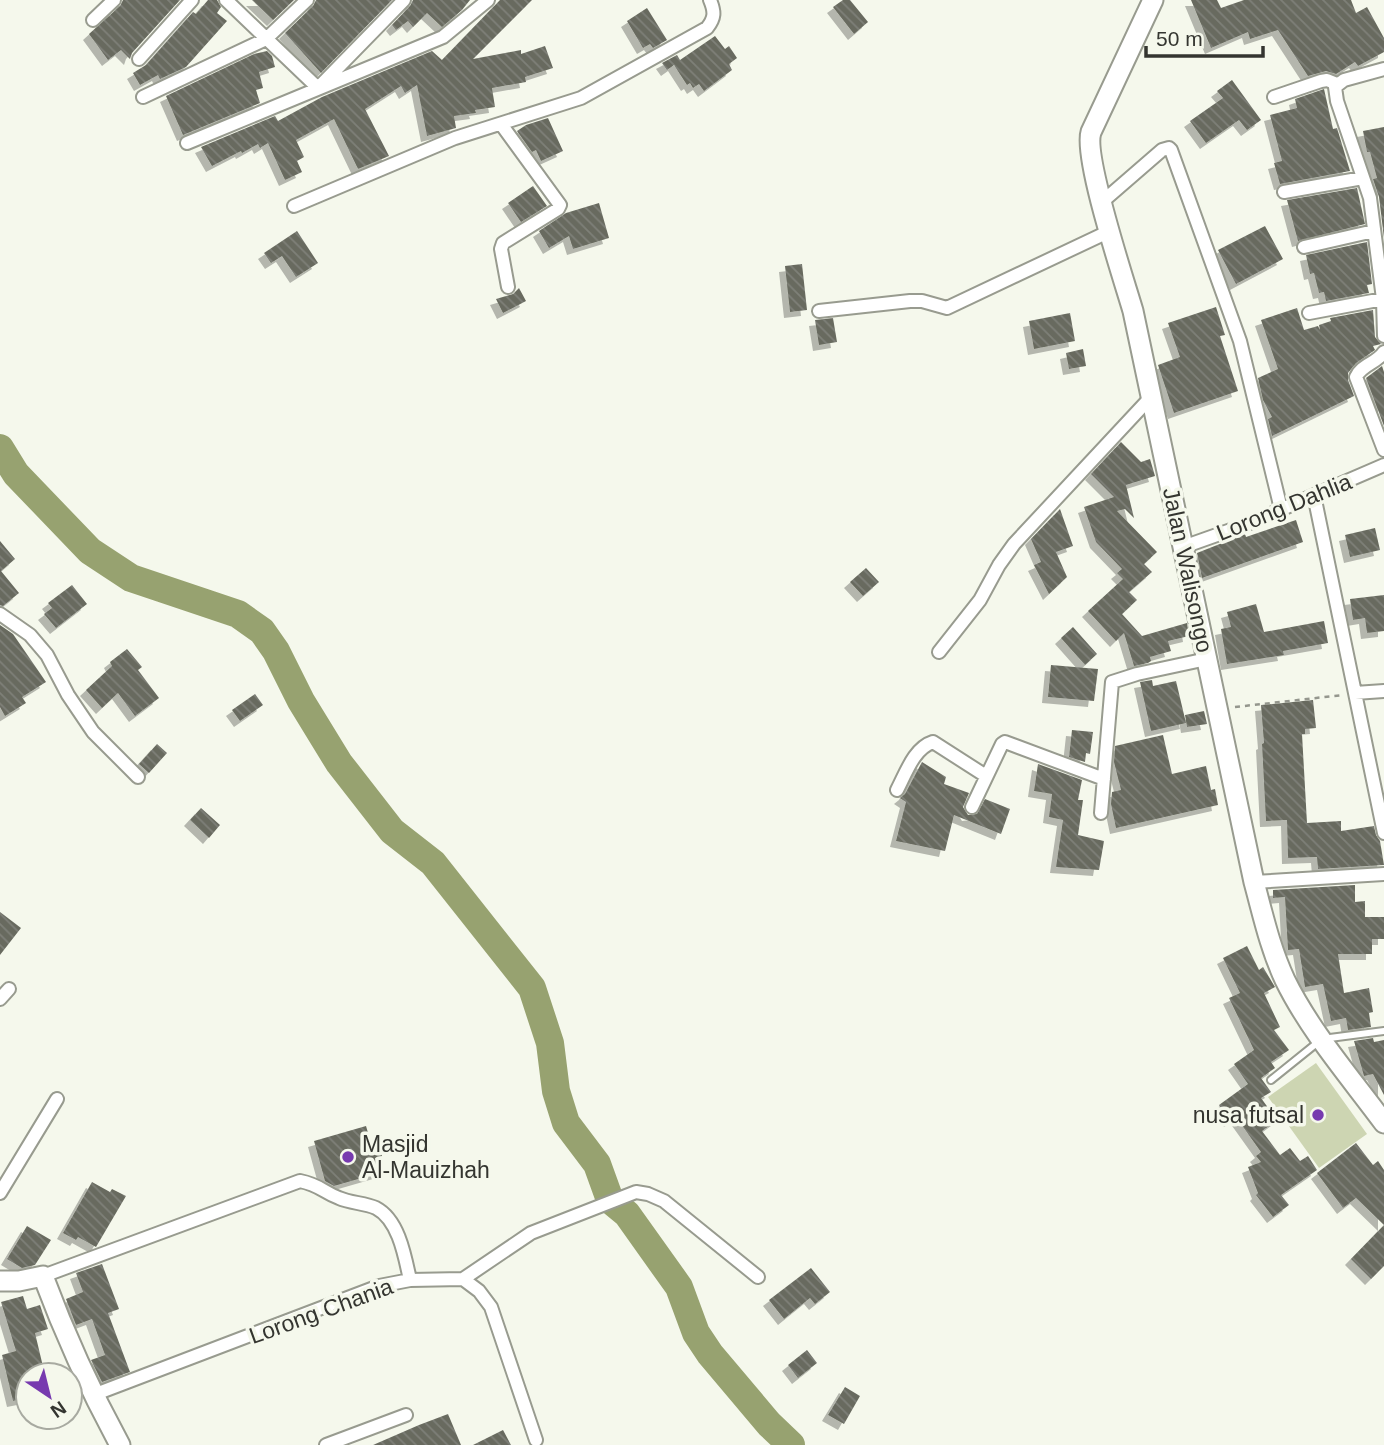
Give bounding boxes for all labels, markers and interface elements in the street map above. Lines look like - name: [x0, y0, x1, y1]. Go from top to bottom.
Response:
- scale bar: [1146, 14, 1263, 58]
- text: 50 m: [1156, 27, 1203, 50]
- street label: Lorong Dahlia: [1213, 468, 1355, 546]
- street label: Jalan Walisongo: [1158, 485, 1218, 655]
- place label: nusa futsal: [1193, 1102, 1304, 1128]
- marker: nusa futsal: [1310, 1107, 1326, 1123]
- place label: Masjid Al-Mauizhah: [362, 1131, 490, 1183]
- marker: Masjid Al-Mauizhah: [340, 1149, 356, 1165]
- street label: Lorong Chania: [246, 1273, 397, 1349]
- north arrow: [14, 1361, 84, 1431]
- text: N: [47, 1397, 70, 1422]

